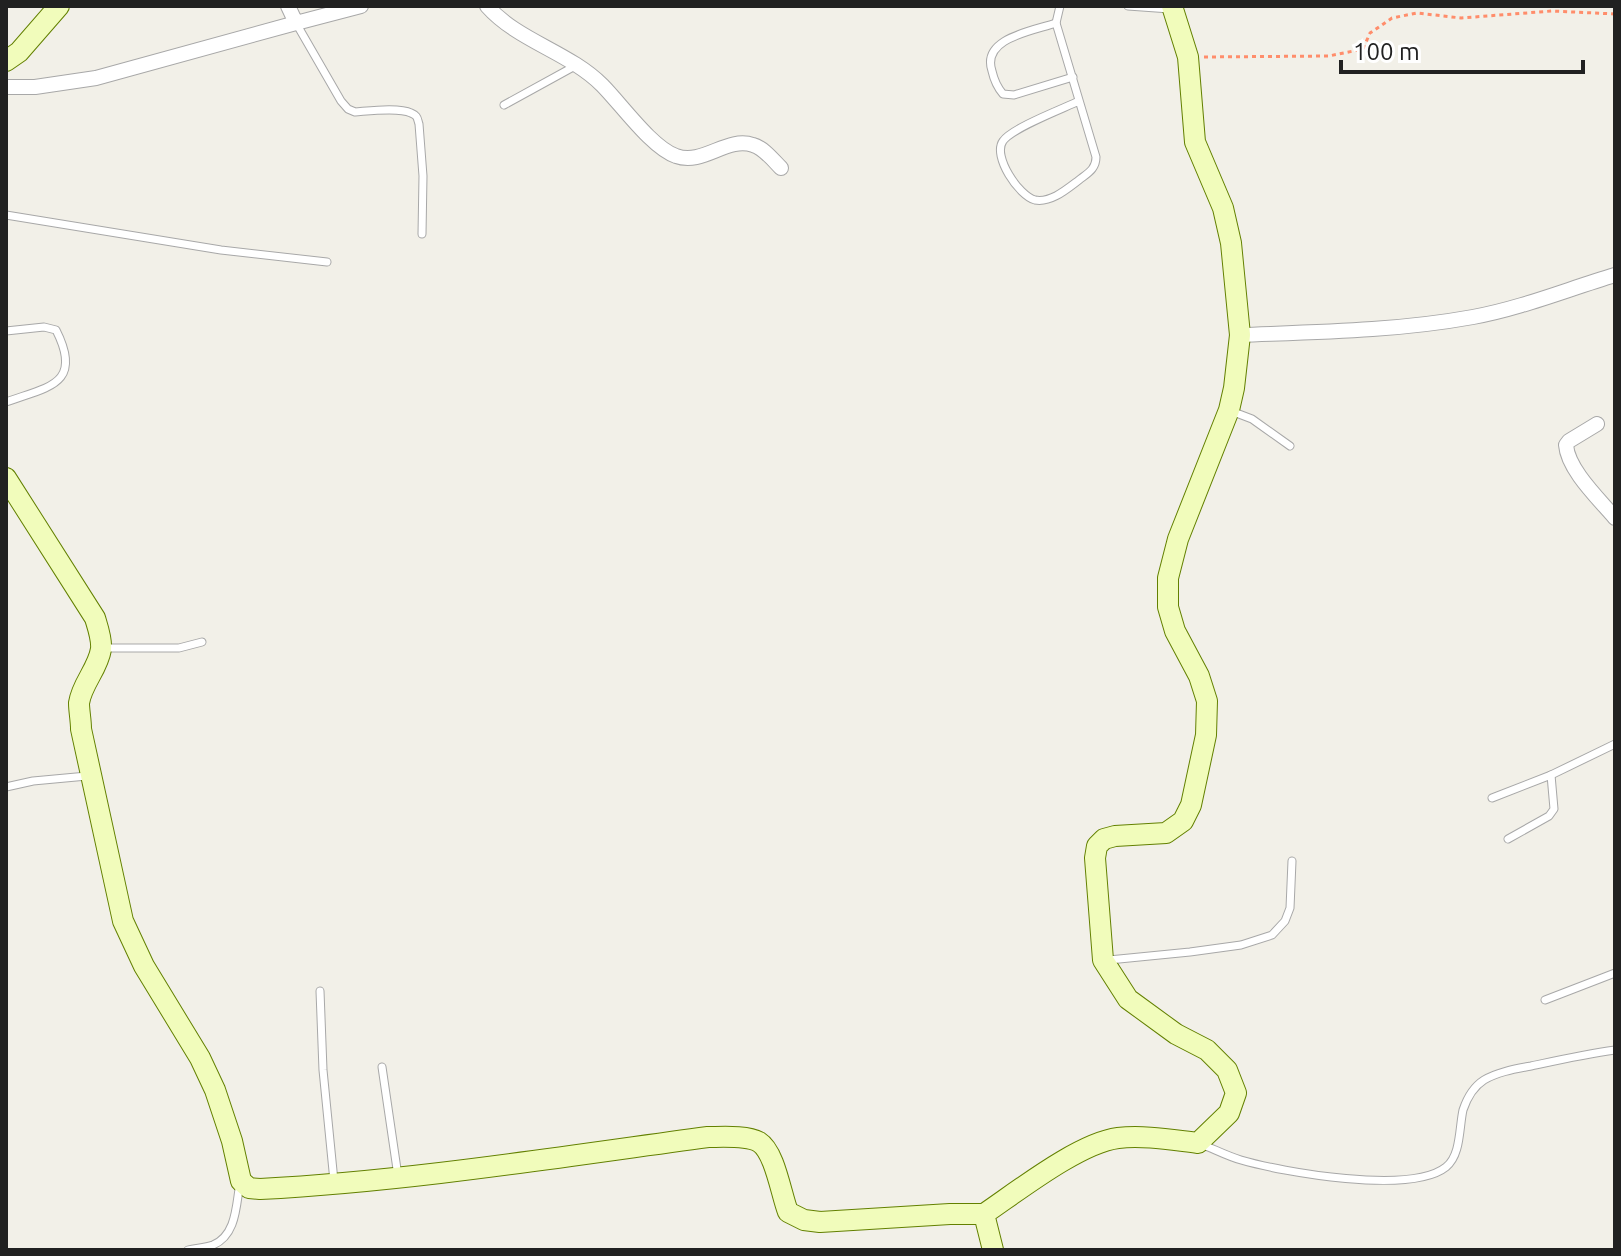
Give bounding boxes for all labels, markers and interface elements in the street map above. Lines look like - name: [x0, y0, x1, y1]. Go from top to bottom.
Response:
- scale bar: [1341, 24, 1583, 74]
- text: 100 m: [1353, 38, 1420, 65]

